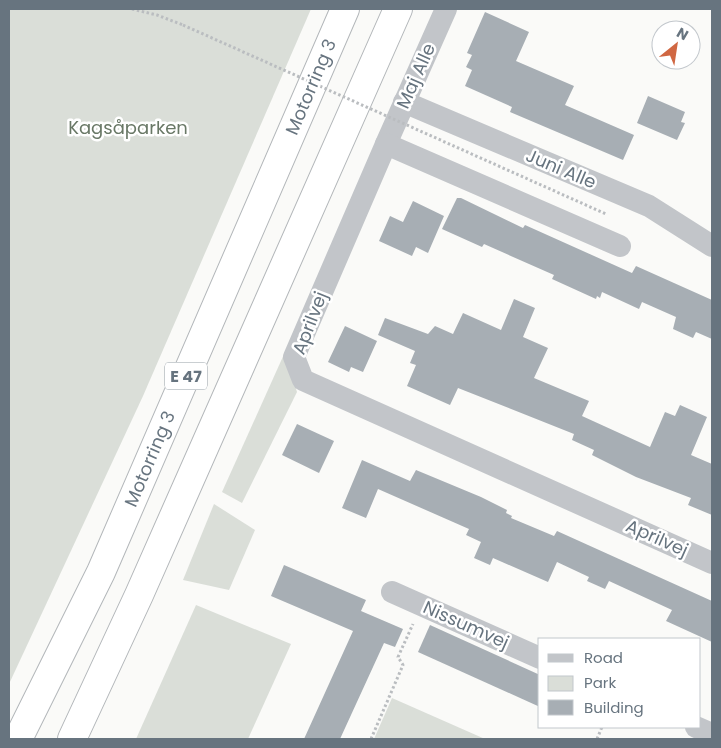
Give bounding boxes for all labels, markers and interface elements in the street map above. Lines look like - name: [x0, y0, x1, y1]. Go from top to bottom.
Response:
- north arrow: [651, 20, 701, 70]
- text: N: [673, 22, 692, 45]
- street label: Motorring 3: [279, 35, 342, 139]
- street label: Maj Alle: [390, 39, 441, 112]
- park label: Kagsåparken: [68, 115, 188, 140]
- street label: Juni Alle: [522, 143, 600, 194]
- street label: Aprilvej: [286, 288, 333, 358]
- road number: E 47: [165, 362, 207, 390]
- street label: Motorring 3: [118, 407, 181, 511]
- street label: Aprilvej: [622, 513, 692, 562]
- street label: Nissumvej: [419, 594, 513, 655]
- legend: [538, 638, 701, 728]
- text: Road: [584, 647, 623, 668]
- text: Park: [584, 672, 616, 693]
- text: Building: [584, 697, 644, 718]

